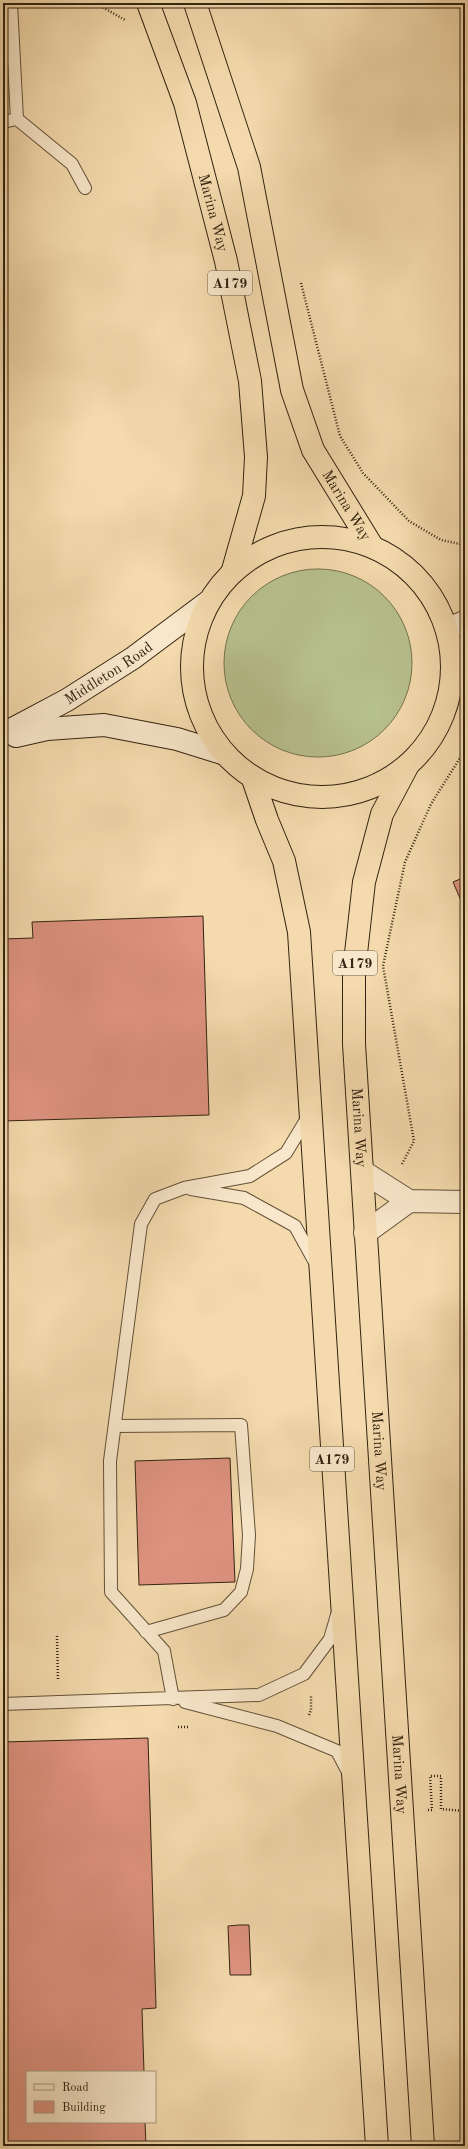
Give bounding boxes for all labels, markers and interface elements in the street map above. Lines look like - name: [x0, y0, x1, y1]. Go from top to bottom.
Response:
- street label: Marina Way: [195, 173, 229, 254]
- road number: A179: [208, 271, 252, 295]
- street label: Marina Way: [318, 468, 373, 544]
- street label: Middleton Road: [63, 640, 156, 708]
- road number: A179: [333, 951, 377, 975]
- street label: Marina Way: [348, 1087, 368, 1168]
- street label: Marina Way: [368, 1411, 388, 1491]
- road number: A179: [310, 1447, 354, 1471]
- street label: Marina Way: [388, 1734, 408, 1815]
- legend: [26, 2071, 156, 2123]
- text: Road: [62, 2082, 89, 2094]
- text: Building: [62, 2102, 106, 2114]

